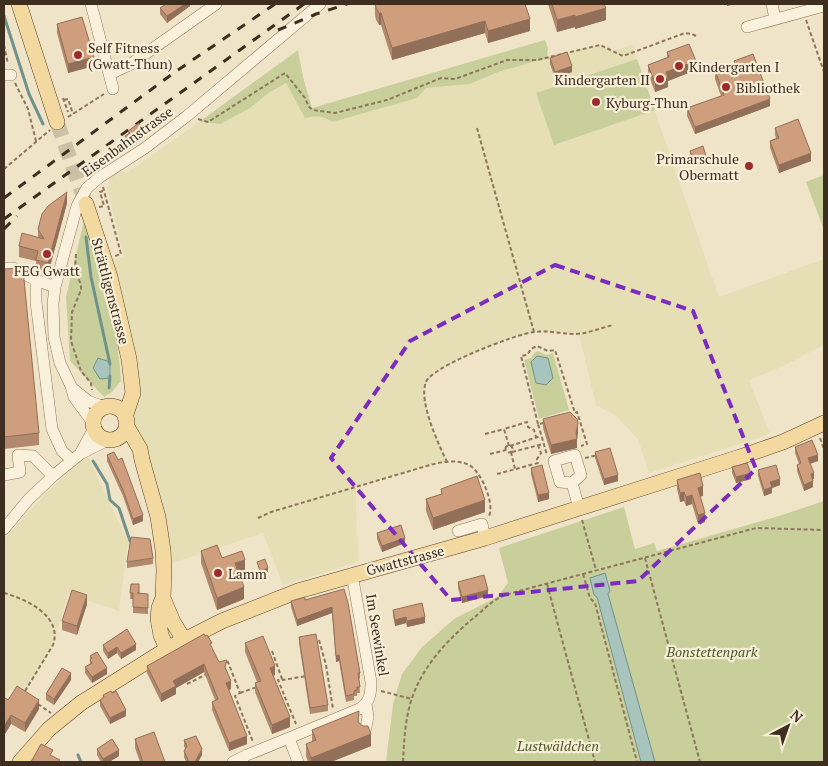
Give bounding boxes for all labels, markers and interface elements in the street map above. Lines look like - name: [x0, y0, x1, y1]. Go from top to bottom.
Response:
- place label: Self Fitness (Gwatt-Thun): [88, 38, 173, 73]
- marker: Self Fitness (Gwatt-Thun): [72, 49, 84, 61]
- place label: Kindergarten I: [689, 57, 780, 76]
- marker: Kindergarten I: [673, 60, 685, 72]
- place label: Kindergarten II: [555, 70, 650, 89]
- marker: Kindergarten II: [654, 73, 666, 85]
- place label: Bibliothek: [736, 78, 801, 97]
- marker: Bibliothek: [720, 81, 732, 93]
- place label: Kyburg-Thun: [606, 93, 689, 112]
- marker: Kyburg-Thun: [590, 96, 602, 108]
- street label: Eisenbahnstrasse: [78, 102, 176, 180]
- place label: Primarschule Obermatt: [656, 149, 740, 184]
- marker: Primarschule Obermatt: [743, 160, 755, 172]
- street label: Strättligenstrasse: [88, 236, 134, 346]
- marker: FEG Gwatt: [41, 248, 53, 260]
- place label: FEG Gwatt: [14, 261, 81, 280]
- street label: Gwattstrasse: [364, 540, 446, 580]
- place label: Lamm: [228, 564, 267, 583]
- marker: Lamm: [212, 567, 224, 579]
- street label: Im Seewinkel: [362, 593, 394, 677]
- park label: Bonstettenpark: [666, 642, 758, 661]
- north arrow: [763, 701, 813, 751]
- text: N: [787, 705, 807, 727]
- park label: Lustwäldchen: [516, 736, 599, 755]

